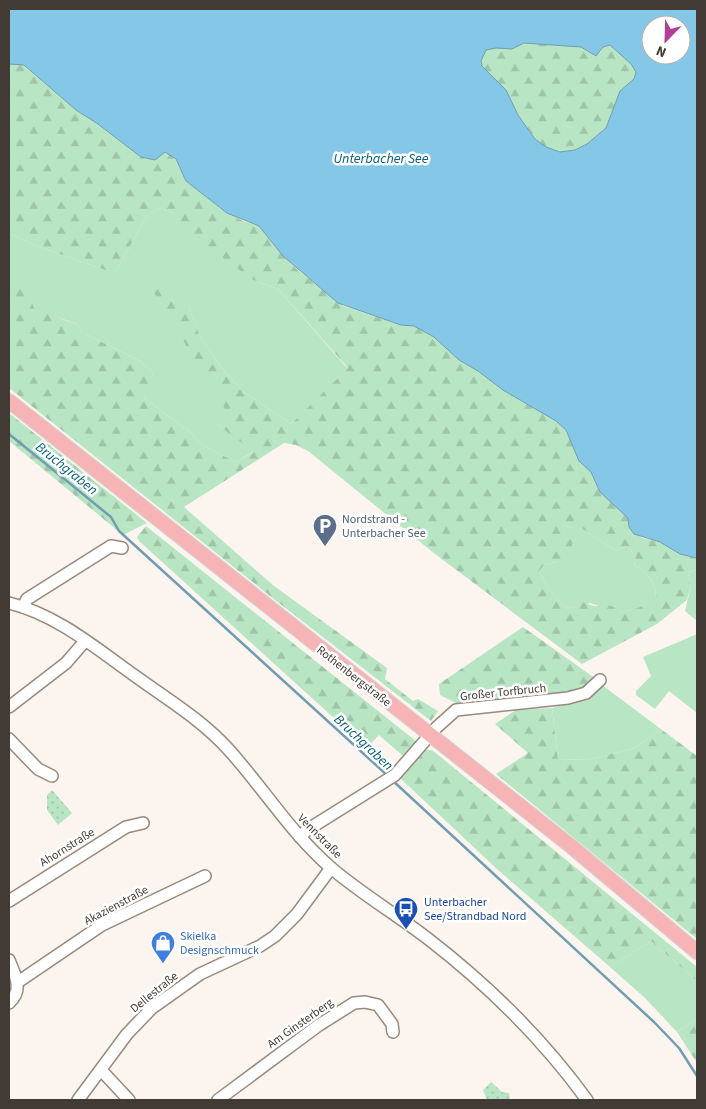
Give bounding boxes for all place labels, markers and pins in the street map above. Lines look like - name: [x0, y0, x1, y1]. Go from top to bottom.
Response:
- place label: Nordstrand - Unterbacher See: [342, 511, 426, 542]
- parking icon: Nordstrand - Unterbacher See: [312, 513, 338, 547]
- place label: Unterbacher See/Strandbad Nord: [424, 894, 526, 925]
- bus stop icon: Unterbacher See/Strandbad Nord: [393, 896, 419, 930]
- place label: Skielka Designschmuck: [180, 928, 259, 959]
- shop icon: Skielka Designschmuck: [150, 930, 176, 964]

